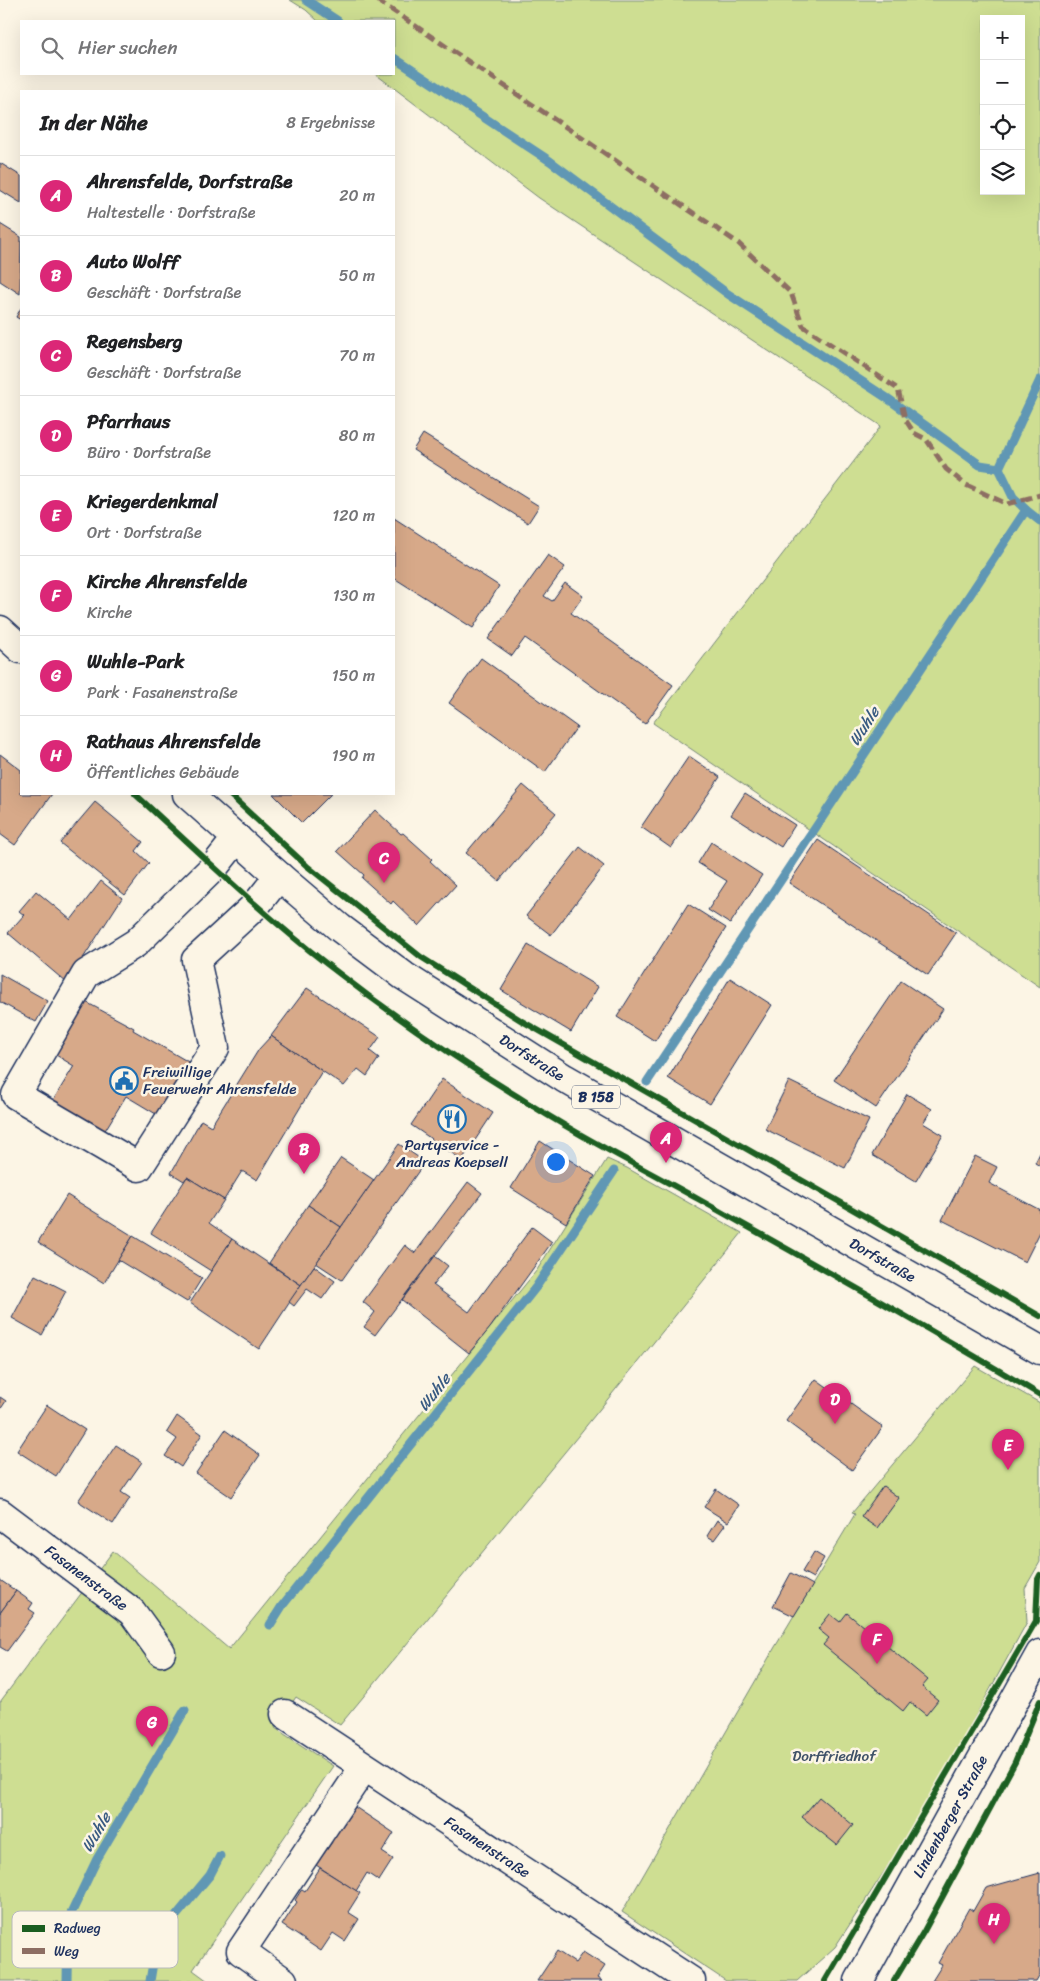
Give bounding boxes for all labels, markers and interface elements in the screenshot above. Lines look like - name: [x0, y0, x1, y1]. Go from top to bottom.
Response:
- map controls: [980, 15, 1025, 195]
- button: +: [980, 15, 1025, 60]
- search box: [20, 20, 395, 75]
- text: Hier suchen: [78, 31, 178, 64]
- icon: search: [38, 34, 66, 62]
- button: −: [980, 60, 1025, 105]
- text: In der Nähe: [40, 104, 148, 142]
- button: locate: [980, 105, 1025, 150]
- text: 8 Ergebnisse: [286, 108, 375, 137]
- button: layers: [980, 150, 1025, 195]
- text: Ahrensfelde, Dorfstraße: [87, 165, 292, 198]
- text: A: [51, 181, 61, 210]
- text: 20 m: [339, 181, 375, 210]
- text: Haltestelle · Dorfstraße: [87, 198, 255, 227]
- text: Auto Wolff: [87, 245, 179, 278]
- text: B: [51, 261, 61, 290]
- text: 50 m: [339, 261, 375, 290]
- text: Geschäft · Dorfstraße: [87, 278, 241, 307]
- text: Regensberg: [87, 325, 183, 358]
- text: C: [51, 341, 61, 370]
- text: 70 m: [339, 341, 375, 370]
- text: Geschäft · Dorfstraße: [87, 358, 241, 387]
- text: Pfarrhaus: [87, 405, 171, 438]
- text: D: [51, 421, 61, 450]
- text: 80 m: [339, 421, 375, 450]
- text: Büro · Dorfstraße: [87, 438, 211, 467]
- text: Kriegerdenkmal: [87, 485, 218, 518]
- text: E: [52, 501, 60, 530]
- text: 120 m: [332, 501, 375, 530]
- text: Ort · Dorfstraße: [87, 518, 202, 547]
- text: Kirche Ahrensfelde: [87, 565, 247, 598]
- text: F: [52, 581, 60, 610]
- text: 130 m: [333, 581, 375, 610]
- text: Kirche: [87, 598, 132, 627]
- text: Wuhle-Park: [87, 645, 184, 678]
- text: G: [51, 661, 61, 690]
- text: 150 m: [332, 661, 375, 690]
- text: Park · Fasanenstraße: [87, 678, 238, 707]
- water label: Wuhle: [840, 699, 889, 752]
- text: Rathaus Ahrensfelde: [87, 725, 260, 758]
- text: H: [50, 741, 62, 770]
- text: 190 m: [332, 741, 375, 770]
- text: Öffentliches Gebäude: [87, 758, 239, 787]
- pin: C: [368, 842, 400, 883]
- street label: Dorfstraße: [494, 1027, 570, 1088]
- place label: Freiwillige Feuerwehr Ahrensfelde: [143, 1059, 296, 1102]
- public building icon: Freiwillige Feuerwehr Ahrensfelde: [109, 1066, 139, 1096]
- road number: B 158: [572, 1086, 620, 1108]
- restaurant icon: Partyservice - Andreas Koepsell: [437, 1104, 467, 1134]
- pin: A: [650, 1122, 682, 1163]
- place label: Partyservice - Andreas Koepsell: [395, 1132, 509, 1175]
- pin: B: [288, 1133, 320, 1174]
- your location: [543, 1149, 569, 1175]
- street label: Dorfstraße: [844, 1231, 921, 1289]
- water label: Wuhle: [410, 1365, 459, 1418]
- pin: D: [819, 1383, 851, 1424]
- pin: E: [992, 1429, 1024, 1470]
- street label: Fasanenstraße: [39, 1538, 134, 1618]
- pin: F: [861, 1623, 893, 1664]
- pin: G: [136, 1706, 168, 1747]
- park label: Dorffriedhof: [792, 1743, 877, 1769]
- street label: Lindenberger Straße: [905, 1750, 995, 1883]
- water label: Wuhle: [73, 1805, 120, 1857]
- street label: Fasanenstraße: [439, 1809, 536, 1885]
- pin: H: [978, 1903, 1010, 1944]
- legend: [12, 1911, 178, 1968]
- text: Radweg: [54, 1916, 101, 1941]
- text: Weg: [54, 1939, 79, 1964]

